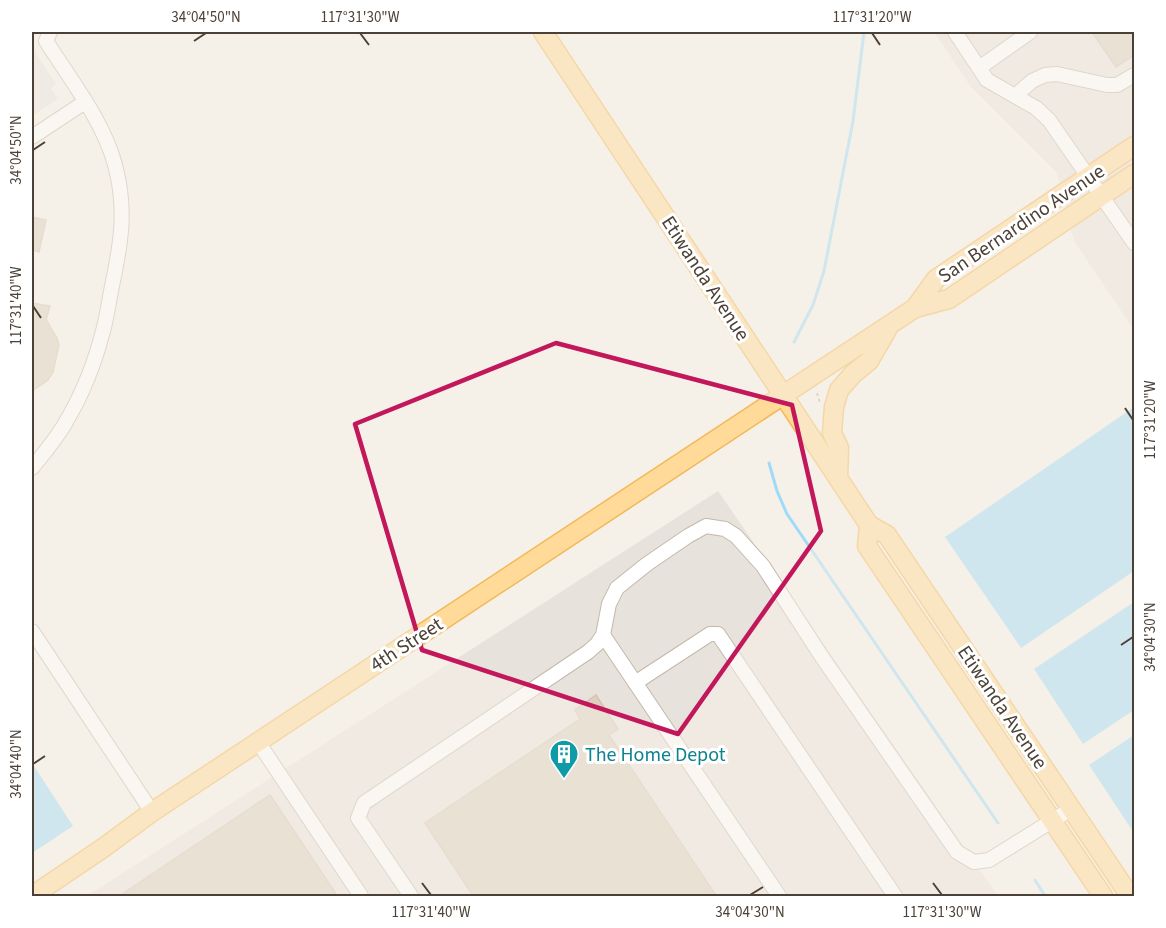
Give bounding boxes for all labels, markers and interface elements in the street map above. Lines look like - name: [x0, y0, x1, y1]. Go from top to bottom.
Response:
- text: 34°04'50"N: [171, 7, 241, 28]
- text: 117°31'30"W: [320, 7, 400, 28]
- text: 117°31'20"W: [832, 7, 912, 28]
- text: 34°04'50"N: [6, 115, 27, 185]
- street label: San Bernardino Avenue: [933, 158, 1110, 290]
- street label: Etiwanda Avenue: [654, 211, 756, 347]
- text: 117°31'40"W: [6, 266, 27, 346]
- text: 117°31'20"W: [1140, 380, 1161, 460]
- text: 34°04'30"N: [1140, 602, 1161, 672]
- street label: 4th Street: [365, 611, 449, 679]
- street label: Etiwanda Avenue: [950, 640, 1054, 775]
- text: 34°04'40"N: [6, 729, 27, 799]
- building icon: The Home Depot: [548, 738, 580, 780]
- place label: The Home Depot: [585, 741, 726, 769]
- text: 117°31'40"W: [391, 902, 471, 923]
- text: 34°04'30"N: [715, 902, 785, 923]
- text: 117°31'30"W: [902, 902, 982, 923]

